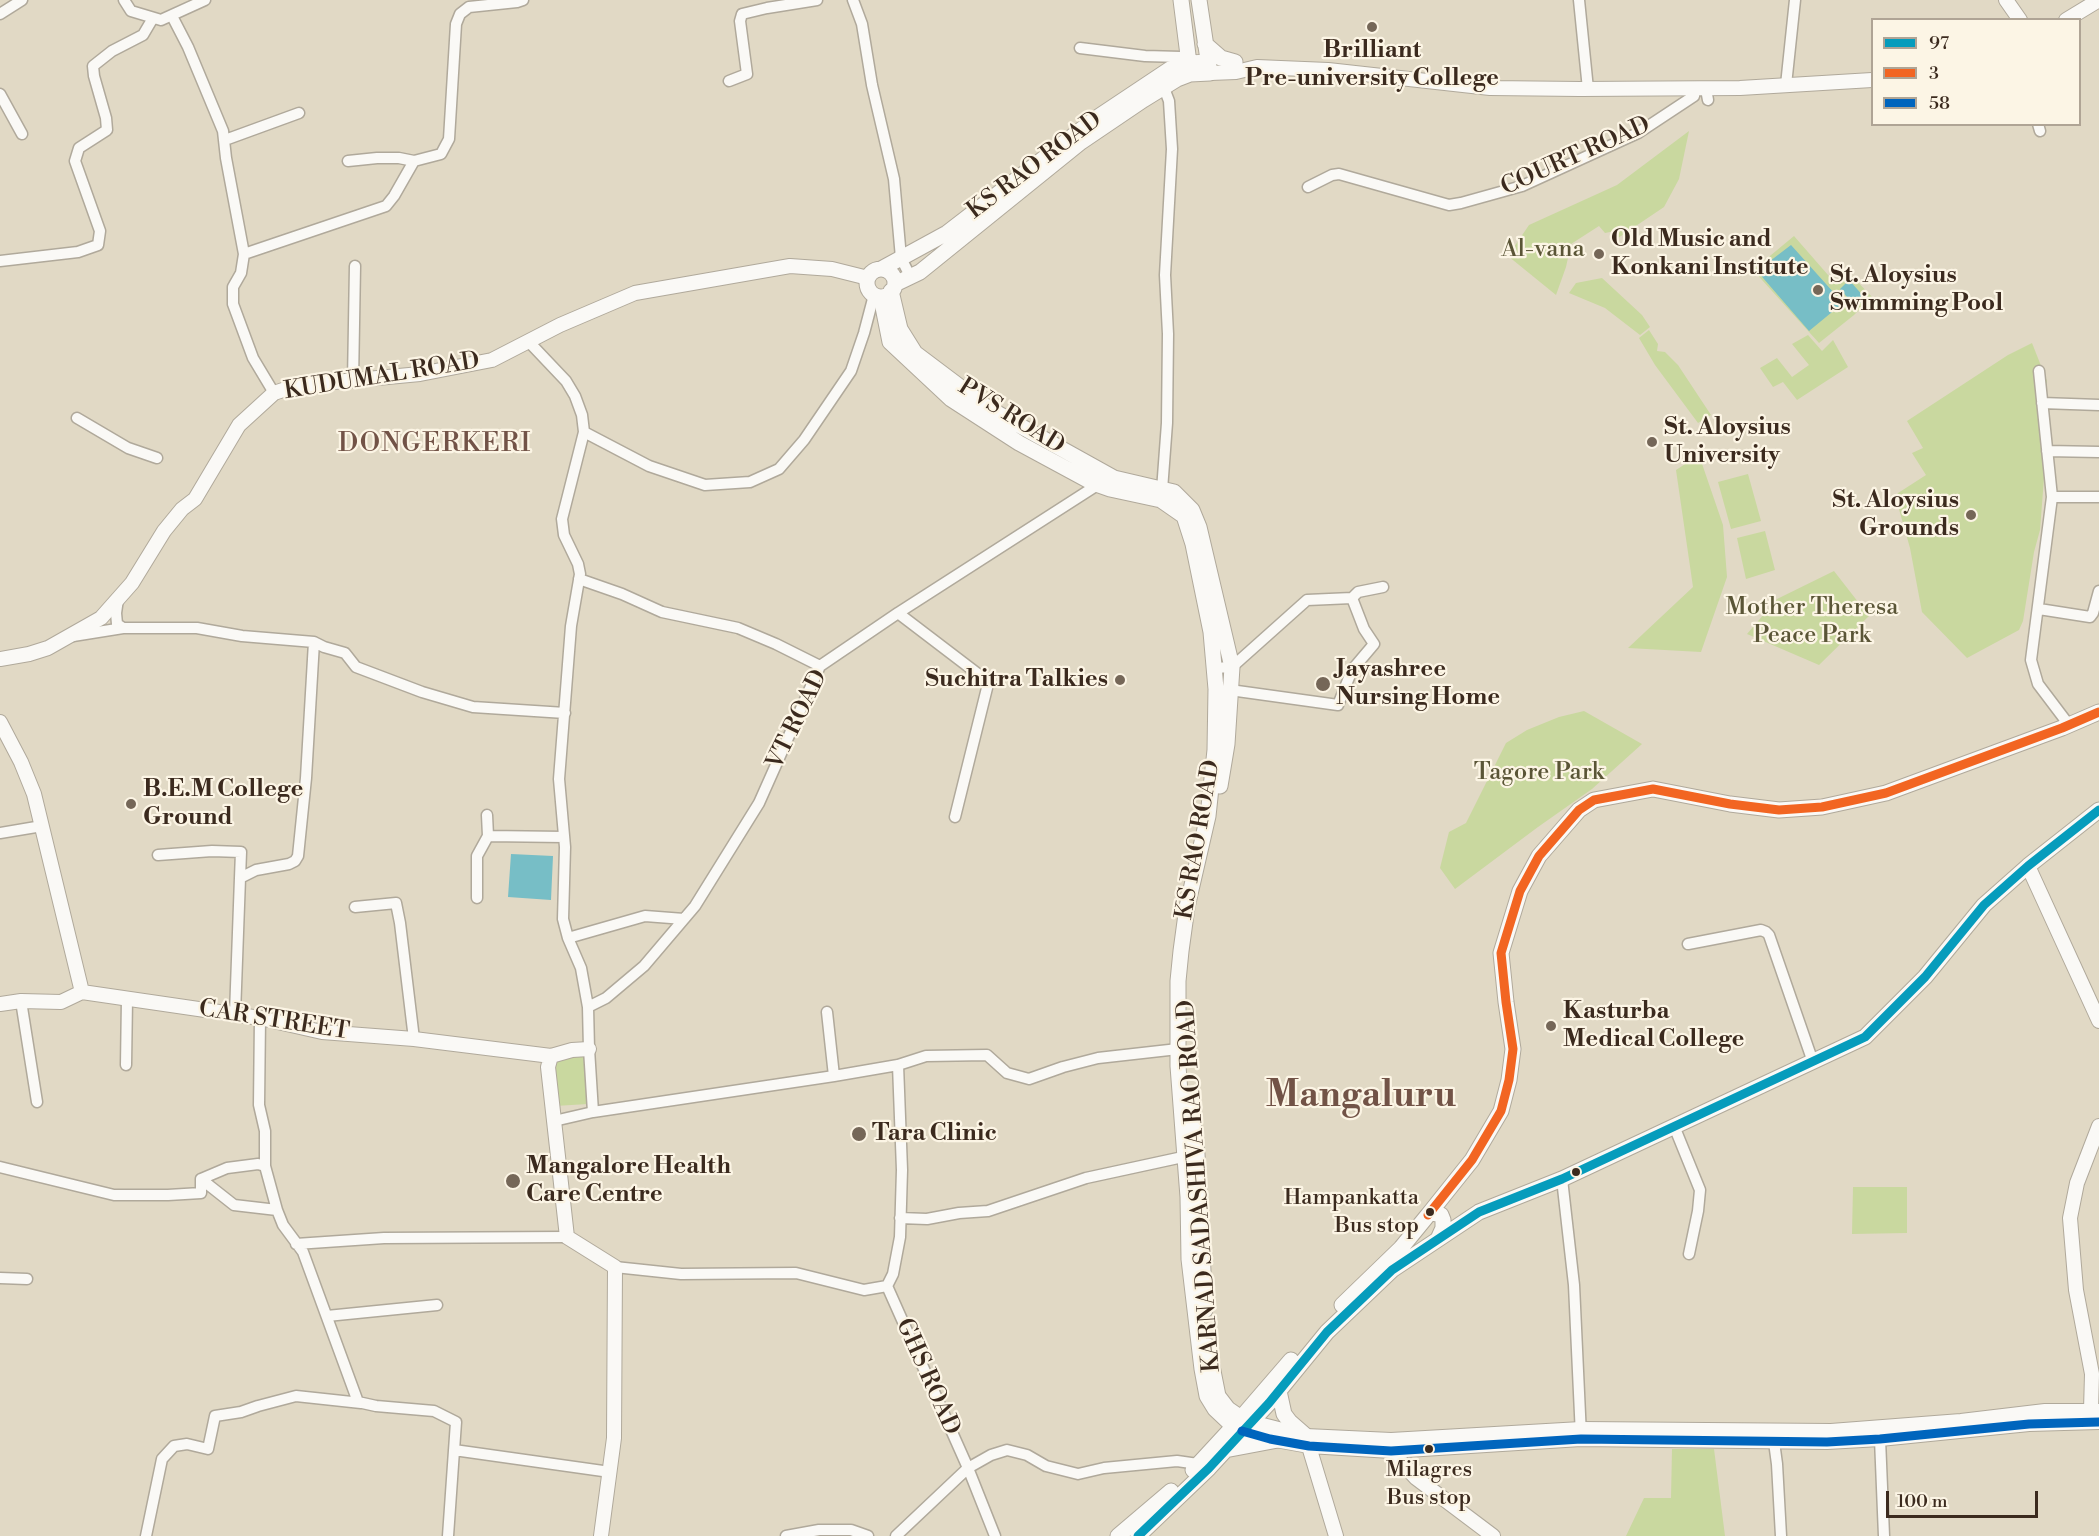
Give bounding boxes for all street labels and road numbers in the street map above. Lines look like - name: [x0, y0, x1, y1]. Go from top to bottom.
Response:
- street label: KS RAO ROAD: [962, 106, 1108, 226]
- street label: COURT ROAD: [1497, 111, 1655, 203]
- street label: KUDUMAL ROAD: [282, 347, 482, 407]
- street label: PVS ROAD: [952, 373, 1070, 461]
- street label: VT ROAD: [761, 665, 835, 775]
- street label: KS RAO ROAD: [1171, 758, 1227, 922]
- street label: CAR STREET: [197, 995, 351, 1047]
- street label: KARNAD SADASHIVA RAO ROAD: [1173, 999, 1227, 1373]
- street label: GHS ROAD: [888, 1314, 966, 1440]

